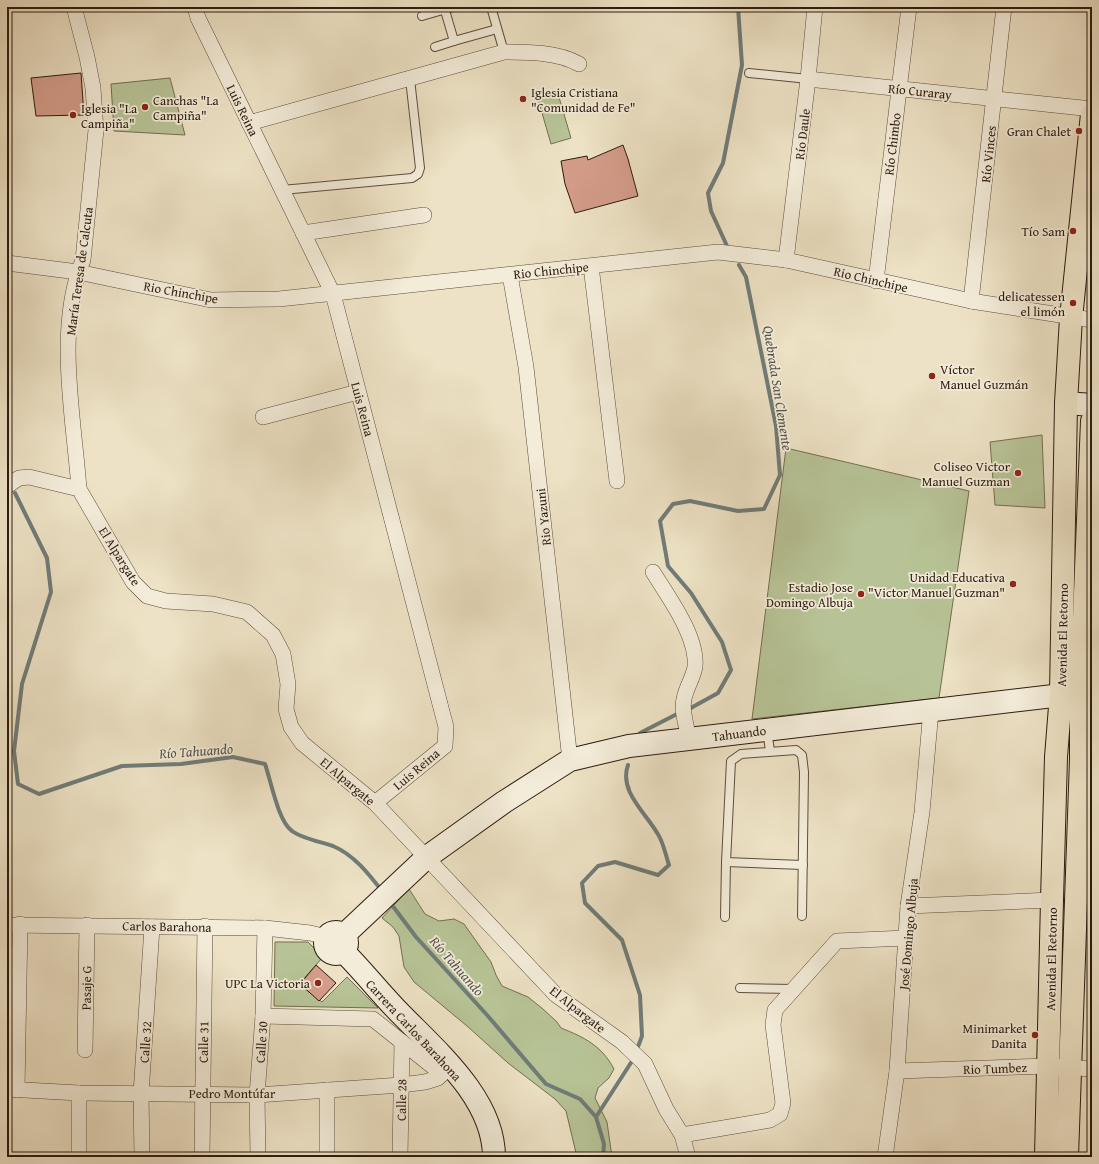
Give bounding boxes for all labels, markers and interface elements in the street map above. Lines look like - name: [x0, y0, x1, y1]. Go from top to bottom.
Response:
- street label: Río Curaray: [887, 79, 953, 104]
- street label: Luis Reina: [222, 81, 264, 140]
- place label: Iglesia Cristiana "Comunidad de Fe": [531, 83, 635, 117]
- place label: Canchas "La Campiña": [153, 91, 220, 125]
- marker: Iglesia Cristiana "Comunidad de Fe": [518, 94, 528, 104]
- place label: Iglesia "La Campiña": [81, 99, 138, 133]
- marker: Canchas "La Campiña": [140, 102, 150, 112]
- street label: Río Daule: [790, 107, 815, 161]
- marker: Iglesia "La Campiña": [68, 110, 78, 120]
- street label: Río Chimbo: [879, 111, 906, 176]
- place label: Gran Chalet: [1007, 122, 1071, 141]
- street label: Río Vinces: [976, 125, 1001, 183]
- marker: Gran Chalet: [1074, 126, 1084, 136]
- street label: María Teresa de Calcuta: [61, 205, 98, 336]
- place label: Tío Sam: [1021, 222, 1065, 241]
- marker: Tío Sam: [1068, 226, 1078, 236]
- street label: Rio Chinchipe: [512, 257, 590, 284]
- street label: Rio Chinchipe: [832, 262, 910, 297]
- street label: Rio Chinchipe: [142, 277, 220, 308]
- place label: delicatessen el limón: [998, 287, 1066, 321]
- marker: delicatessen el limón: [1068, 298, 1078, 308]
- water label: Quebrada San Clemente: [758, 324, 798, 452]
- place label: Víctor Manuel Guzmán: [940, 360, 1029, 394]
- marker: Víctor Manuel Guzmán: [927, 371, 937, 381]
- street label: Luis Reina: [346, 380, 379, 439]
- place label: Coliseo Victor Manuel Guzman: [922, 457, 1011, 491]
- marker: Coliseo Victor Manuel Guzman: [1013, 468, 1023, 478]
- street label: Rio Yazuni: [531, 487, 556, 547]
- street label: El Alpargate: [94, 523, 145, 589]
- place label: Unidad Educativa "Victor Manuel Guzman": [868, 568, 1006, 602]
- place label: Estadio Jose Domingo Albuja: [766, 578, 854, 612]
- marker: Unidad Educativa "Victor Manuel Guzman": [1008, 579, 1018, 589]
- street label: Avenida El Retorno: [1052, 583, 1073, 687]
- marker: Estadio Jose Domingo Albuja: [856, 589, 866, 599]
- street label: Tahuando: [711, 721, 768, 746]
- water label: Río Tahuando: [158, 738, 233, 764]
- street label: Luis Reina: [389, 744, 444, 795]
- street label: El Alpargate: [316, 753, 379, 810]
- street label: José Domingo Albuja: [894, 877, 923, 993]
- street label: Avenida El Retorno: [1041, 907, 1062, 1011]
- street label: Carlos Barahona: [122, 916, 213, 937]
- water label: Río Tahuando: [425, 931, 489, 1000]
- street label: Pasaje G: [77, 965, 96, 1010]
- place label: UPC La Victoria: [225, 974, 311, 993]
- street label: Carrera Carlos Barahona: [361, 975, 467, 1086]
- marker: UPC La Victoria: [313, 978, 323, 988]
- street label: El Alpargate: [546, 981, 610, 1037]
- place label: Minimarket Danita: [963, 1019, 1028, 1053]
- street label: Calle 32: [135, 1020, 156, 1064]
- street label: Calle 30: [251, 1020, 272, 1064]
- street label: Calle 31: [194, 1021, 213, 1063]
- marker: Minimarket Danita: [1030, 1030, 1040, 1040]
- street label: Rio Tumbez: [963, 1058, 1028, 1079]
- street label: Calle 28: [392, 1079, 411, 1121]
- street label: Pedro Montúfar: [189, 1084, 276, 1103]

